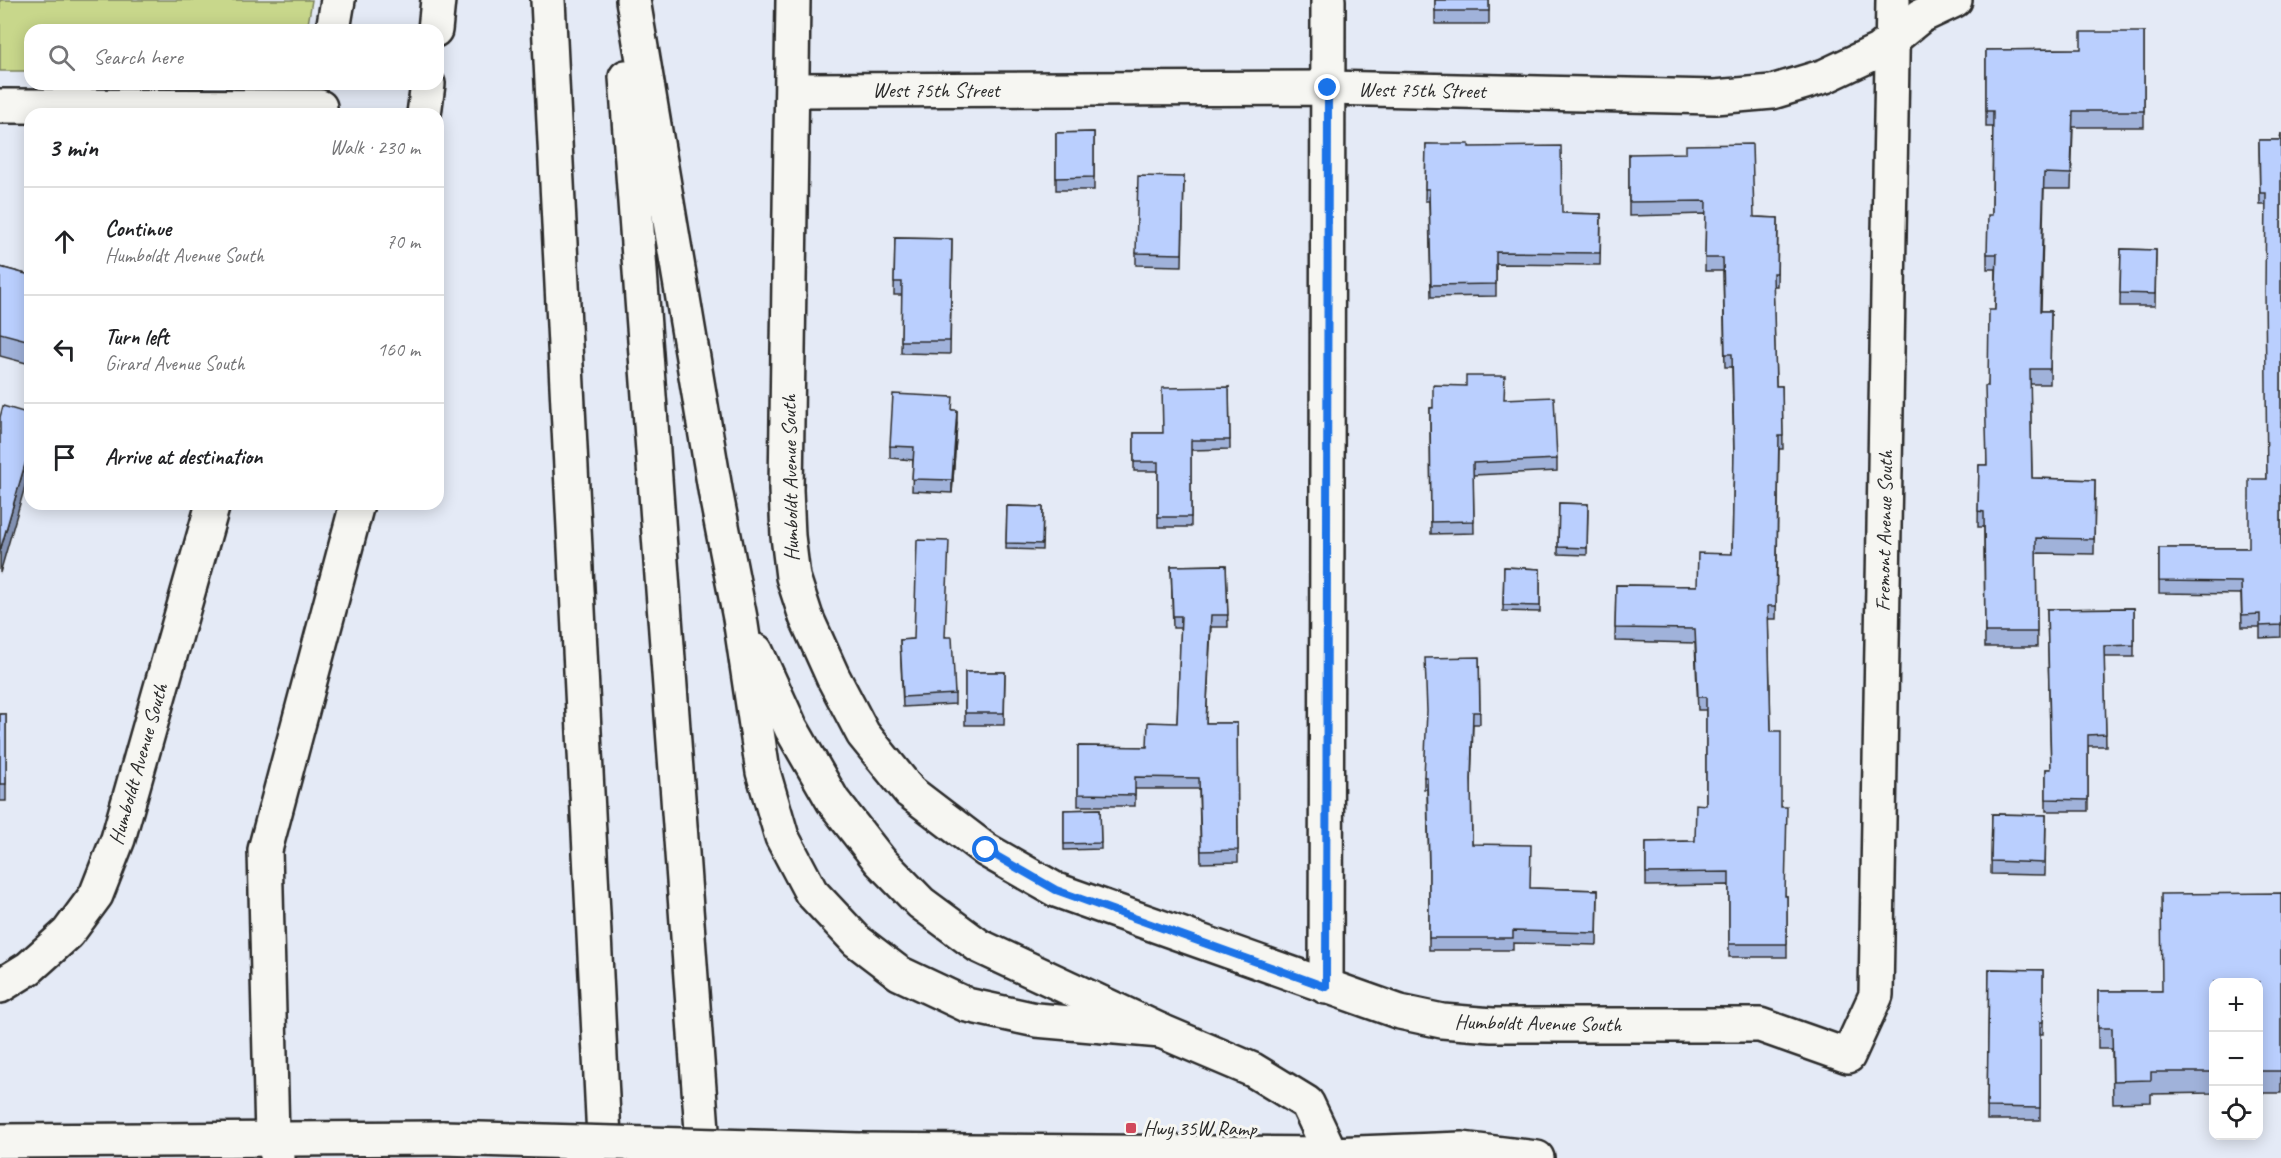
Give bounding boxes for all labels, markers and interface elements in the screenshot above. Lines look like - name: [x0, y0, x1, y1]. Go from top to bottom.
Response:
- search box: [24, 24, 444, 90]
- icon: search: [45, 41, 78, 74]
- text: Search here: [93, 43, 183, 71]
- route end: [1314, 74, 1340, 100]
- street label: West 75th Street: [1358, 76, 1488, 104]
- street label: West 75th Street: [872, 77, 1002, 103]
- text: 3 min: [48, 131, 98, 164]
- text: Walk · 230 m: [330, 135, 420, 160]
- text: Continue: [105, 215, 171, 243]
- icon: ahead: [48, 225, 81, 258]
- text: 70 m: [386, 229, 420, 254]
- text: Humboldt Avenue South: [105, 243, 264, 268]
- text: Turn left: [105, 323, 169, 351]
- icon: left: [48, 333, 81, 366]
- text: 160 m: [377, 337, 420, 362]
- text: Girard Avenue South: [105, 351, 244, 376]
- street label: Humboldt Avenue South: [776, 393, 804, 562]
- icon: arrive: [48, 441, 81, 474]
- text: Arrive at destination: [105, 443, 262, 471]
- street label: Fremont Avenue South: [1870, 449, 1898, 612]
- street label: Humboldt Avenue South: [103, 679, 174, 848]
- route start: [972, 836, 998, 862]
- map controls: [2209, 978, 2263, 1140]
- button: +: [2209, 978, 2263, 1032]
- street label: Humboldt Avenue South: [1454, 1009, 1623, 1037]
- button: −: [2209, 1032, 2263, 1086]
- button: locate: [2209, 1086, 2263, 1140]
- place label: Hwy 35W Ramp: [1143, 1115, 1257, 1141]
- marker: Hwy 35W Ramp: [1124, 1121, 1138, 1135]

